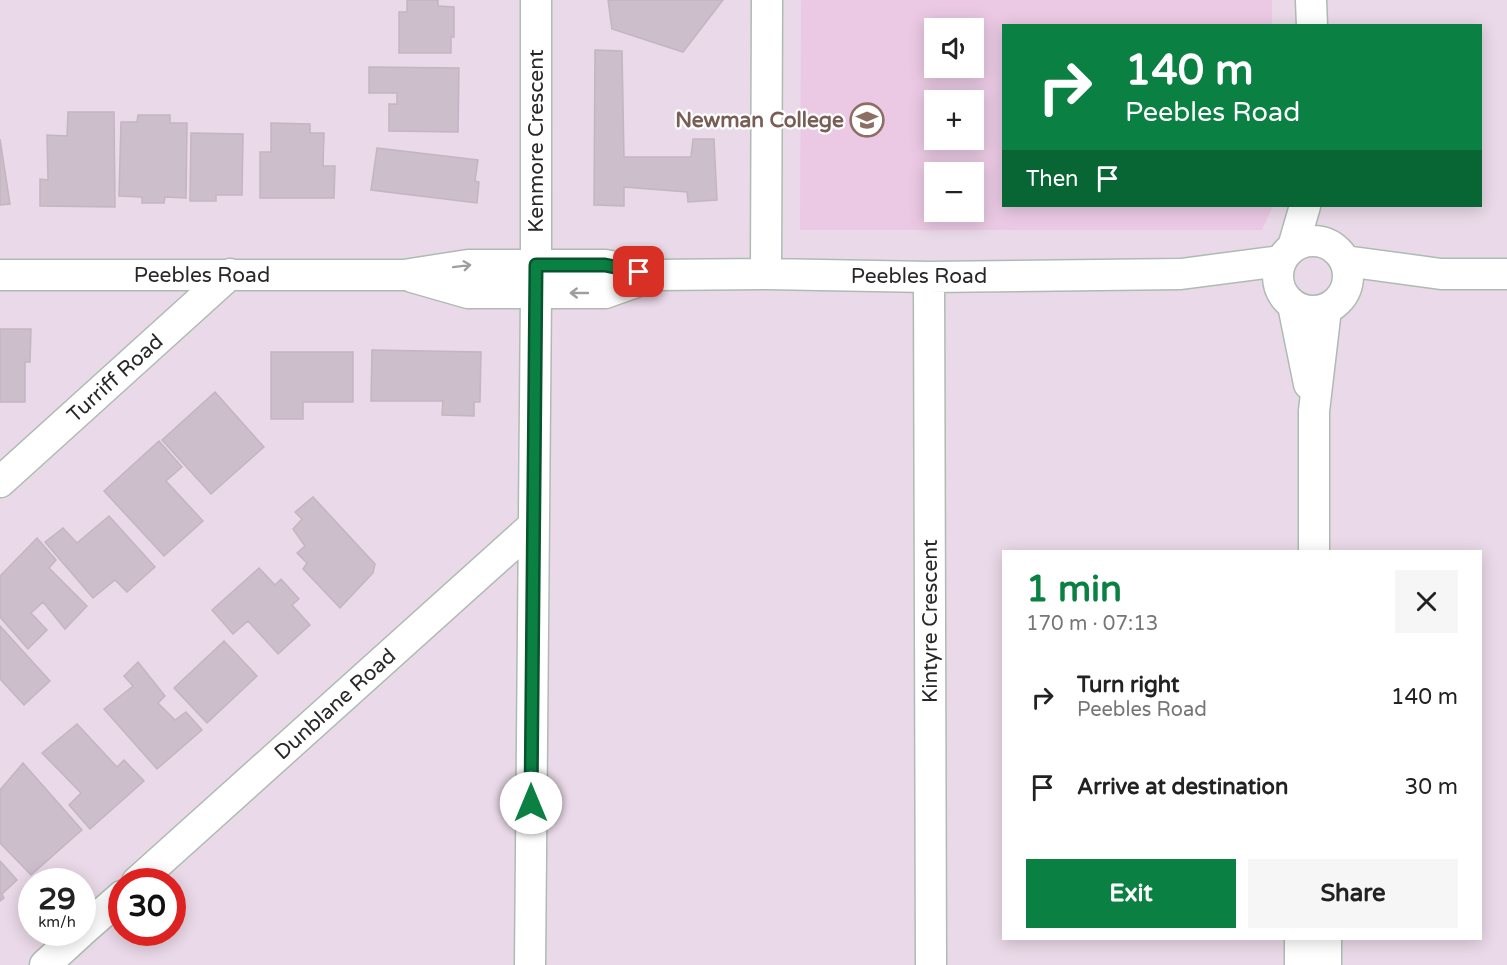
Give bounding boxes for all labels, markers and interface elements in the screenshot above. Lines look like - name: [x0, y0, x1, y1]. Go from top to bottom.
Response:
- map controls: [924, 18, 984, 222]
- button: sound: [924, 18, 984, 78]
- text: 140 m: [1125, 45, 1254, 96]
- icon: right: [1026, 48, 1104, 126]
- street label: Kenmore Crescent: [524, 49, 549, 233]
- button: +: [924, 90, 984, 150]
- text: Peebles Road: [1125, 96, 1300, 129]
- school or university icon: Newman College: [849, 102, 885, 138]
- place label: Newman College: [675, 108, 844, 133]
- button: −: [924, 162, 984, 222]
- icon: arrive: [1091, 162, 1124, 195]
- text: Then: [1026, 166, 1079, 192]
- pin: [613, 246, 664, 297]
- icon: arrive: [622, 255, 655, 288]
- one-way arrow: [451, 261, 471, 272]
- street label: Peebles Road: [134, 263, 270, 288]
- street label: Peebles Road: [851, 264, 987, 289]
- one-way arrow: [570, 287, 590, 299]
- street label: Turriff Road: [62, 329, 168, 428]
- street label: Kintyre Crescent: [918, 539, 943, 703]
- text: 1 min: [1026, 568, 1122, 611]
- button: close: [1395, 570, 1458, 633]
- text: 170 m · 07:13: [1026, 612, 1158, 636]
- street label: Dunblane Road: [270, 643, 401, 765]
- text: Turn right: [1077, 672, 1179, 698]
- icon: right: [1026, 681, 1059, 714]
- text: 140 m: [1391, 684, 1458, 710]
- text: Peebles Road: [1077, 698, 1207, 722]
- position arrow: [499, 771, 563, 835]
- icon: arrive: [1026, 771, 1059, 804]
- text: Arrive at destination: [1077, 774, 1288, 800]
- text: 30 m: [1404, 774, 1458, 800]
- button: Exit: [1026, 859, 1236, 928]
- button: Share: [1248, 859, 1458, 928]
- speed limit sign: 30: [108, 868, 186, 946]
- text: 29: [38, 881, 76, 918]
- text: km/h: [38, 913, 76, 931]

